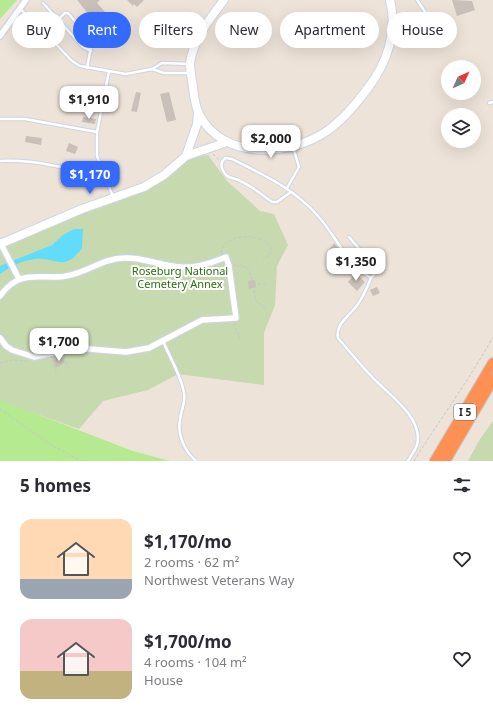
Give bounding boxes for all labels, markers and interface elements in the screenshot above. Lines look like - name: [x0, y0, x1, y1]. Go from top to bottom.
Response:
- chip: Buy: [12, 12, 65, 48]
- chip: Rent: [73, 12, 131, 48]
- chip: Filters: [139, 12, 207, 48]
- chip: New: [215, 12, 272, 48]
- chip: Apartment: [280, 12, 379, 48]
- chip: House: [387, 12, 457, 48]
- north arrow: [441, 60, 481, 100]
- map controls: [441, 60, 481, 148]
- pin: $1,910: [56, 86, 122, 120]
- text: $1,910: [69, 90, 109, 108]
- button: layers: [441, 108, 481, 148]
- pin: $2,000: [238, 125, 304, 159]
- text: $2,000: [251, 129, 291, 147]
- pin: $1,170: [57, 161, 123, 195]
- text: $1,170: [70, 165, 110, 183]
- pin: $1,350: [323, 248, 389, 282]
- text: $1,350: [336, 252, 376, 270]
- park label: Roseburg National Cemetery Annex: [132, 263, 228, 291]
- pin: $1,700: [26, 328, 92, 362]
- text: $1,700: [39, 332, 79, 350]
- road number: I 5: [454, 404, 476, 420]
- text: 5 homes: [20, 474, 91, 497]
- icon: filters: [451, 474, 473, 496]
- text: $1,170/mo: [144, 530, 232, 553]
- icon: home: [52, 535, 100, 583]
- icon: heart: [451, 548, 473, 570]
- text: 2 rooms · 62 m²: [144, 553, 239, 571]
- text: Northwest Veterans Way: [144, 571, 294, 589]
- text: $1,700/mo: [144, 630, 232, 653]
- icon: home: [52, 635, 100, 683]
- icon: heart: [451, 648, 473, 670]
- text: 4 rooms · 104 m²: [144, 653, 247, 671]
- text: House: [144, 671, 183, 689]

